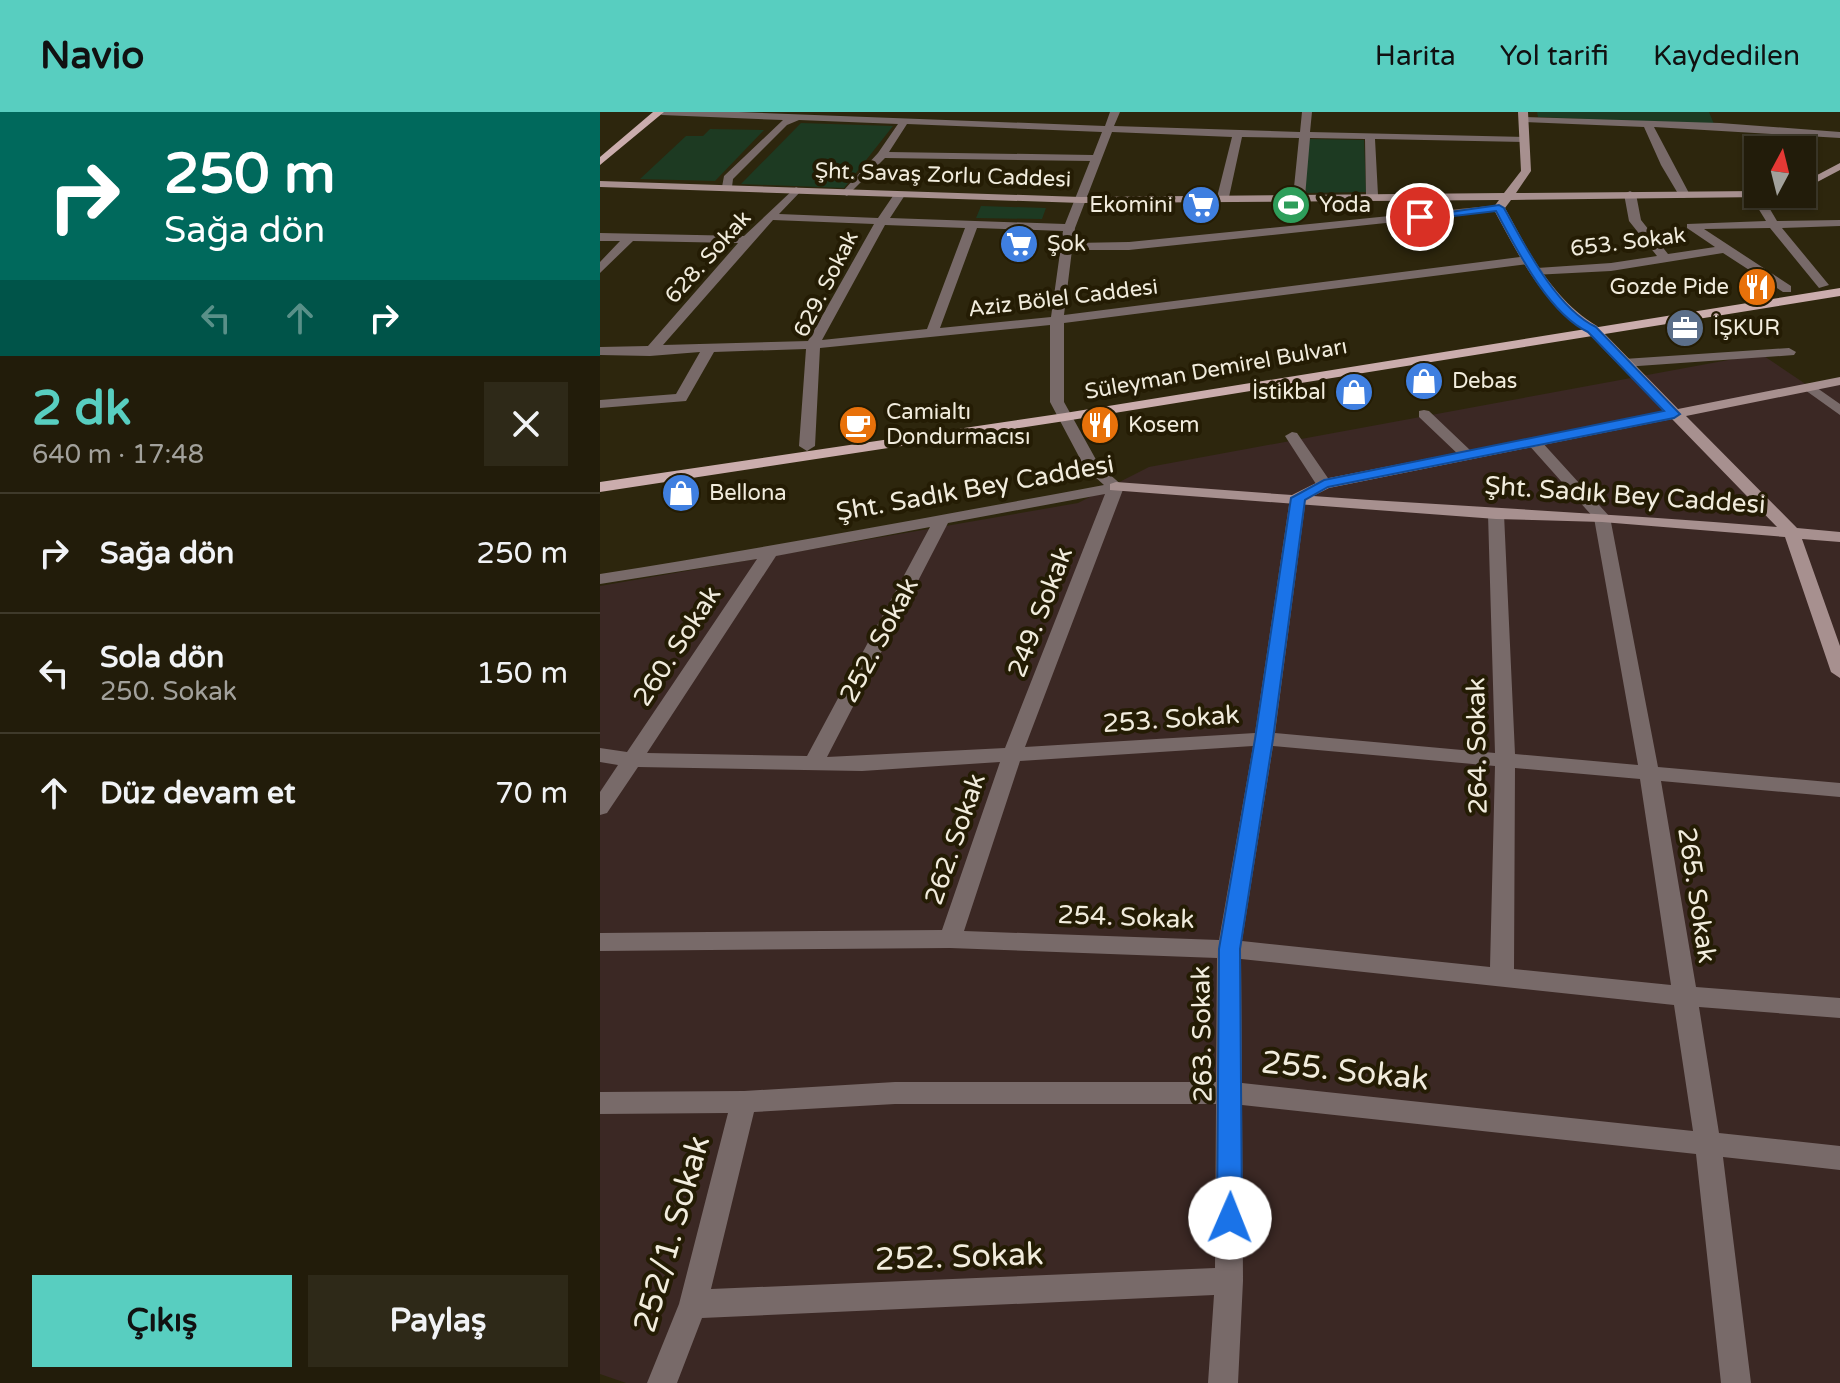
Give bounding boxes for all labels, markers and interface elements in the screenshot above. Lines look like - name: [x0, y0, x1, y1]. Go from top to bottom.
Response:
- text: Navio: [40, 33, 144, 79]
- text: Harita: [1375, 39, 1456, 73]
- text: Yol tarifi: [1500, 39, 1609, 73]
- text: Kaydedilen: [1653, 39, 1800, 73]
- north arrow: [1744, 136, 1816, 208]
- map controls: [1744, 136, 1816, 208]
- text: 250 m: [164, 141, 335, 208]
- icon: right: [32, 144, 136, 248]
- street label: Şht. Savaş Zorlu Caddesi: [814, 158, 1072, 192]
- pin: [1386, 183, 1454, 251]
- supermarket icon: Ekomini: [1180, 184, 1222, 226]
- sports icon: Yoda: [1270, 184, 1312, 226]
- place label: Ekomini: [1089, 192, 1173, 218]
- place label: Yoda: [1319, 192, 1371, 218]
- icon: arrive: [1398, 195, 1442, 239]
- street label: 628. Sokak: [660, 205, 756, 309]
- text: Sağa dön: [164, 209, 325, 252]
- street label: 653. Sokak: [1569, 222, 1687, 262]
- supermarket icon: Şok: [998, 223, 1040, 265]
- street label: 629. Sokak: [788, 226, 864, 342]
- place label: Şok: [1047, 231, 1086, 257]
- restaurant icon: Gozde Pide: [1736, 266, 1778, 308]
- street label: Aziz Bölel Caddesi: [967, 273, 1159, 323]
- place label: Gozde Pide: [1610, 274, 1729, 300]
- icon: left: [194, 296, 238, 340]
- icon: ahead: [278, 296, 322, 340]
- icon: right: [362, 296, 406, 340]
- office icon: İŞKUR: [1664, 307, 1706, 349]
- place label: İŞKUR: [1713, 315, 1780, 341]
- street label: Süleyman Demirel Bulvarı: [1083, 333, 1349, 405]
- shop icon: Debas: [1403, 360, 1445, 402]
- place label: Debas: [1452, 368, 1517, 394]
- shop icon: İstikbal: [1333, 371, 1375, 413]
- place label: İstikbal: [1252, 379, 1326, 405]
- text: 2 dk: [32, 380, 131, 438]
- button: close: [484, 382, 568, 466]
- place label: Camialtı Dondurmacısı: [886, 399, 1030, 450]
- cafe icon: Camialtı Dondurmacısı: [837, 404, 879, 446]
- restaurant icon: Kosem: [1079, 404, 1121, 446]
- place label: Kosem: [1128, 412, 1199, 438]
- text: 640 m · 17:48: [32, 439, 204, 470]
- street label: Şht. Sadık Bey Caddesi: [834, 448, 1116, 528]
- street label: Şht. Sadık Bey Caddesi: [1483, 470, 1767, 520]
- shop icon: Bellona: [660, 472, 702, 514]
- place label: Bellona: [709, 480, 787, 506]
- icon: right: [32, 531, 76, 575]
- text: Sağa dön: [100, 535, 234, 572]
- text: 250 m: [476, 535, 568, 572]
- street label: 249. Sokak: [1001, 542, 1079, 682]
- street label: 252. Sokak: [833, 572, 925, 708]
- street label: 260. Sokak: [627, 580, 727, 712]
- text: Sola dön: [100, 639, 224, 676]
- icon: left: [32, 651, 76, 695]
- text: 150 m: [476, 655, 568, 692]
- text: 250. Sokak: [100, 676, 237, 707]
- street label: 264. Sokak: [1460, 677, 1494, 815]
- street label: 253. Sokak: [1102, 699, 1240, 739]
- street label: 262. Sokak: [918, 769, 992, 909]
- icon: ahead: [32, 771, 76, 815]
- text: Düz devam et: [100, 775, 295, 812]
- text: 70 m: [495, 775, 568, 812]
- street label: 265. Sokak: [1671, 825, 1723, 965]
- street label: 254. Sokak: [1057, 899, 1195, 935]
- street label: 263. Sokak: [1185, 965, 1219, 1103]
- street label: 255. Sokak: [1259, 1043, 1431, 1099]
- street label: 252/1. Sokak: [626, 1131, 718, 1337]
- position arrow: [1188, 1176, 1272, 1260]
- street label: 252. Sokak: [874, 1235, 1044, 1279]
- button: Çıkış: [32, 1275, 292, 1367]
- button: Paylaş: [308, 1275, 568, 1367]

